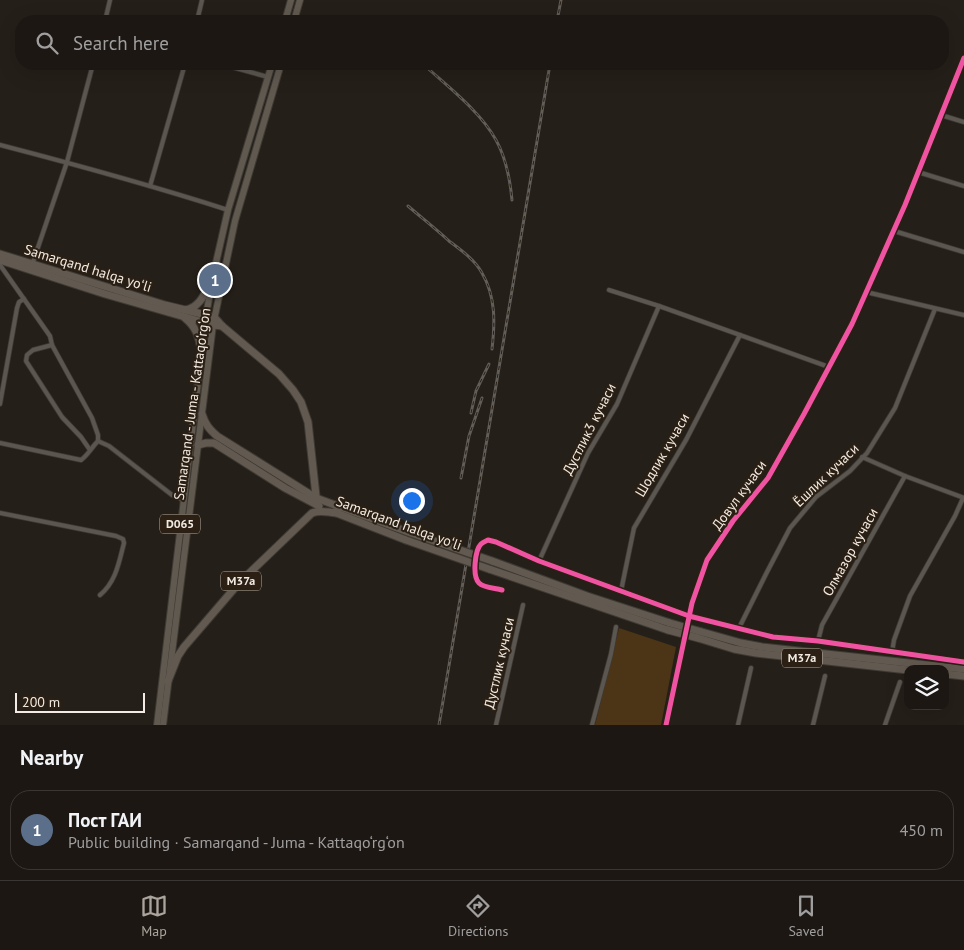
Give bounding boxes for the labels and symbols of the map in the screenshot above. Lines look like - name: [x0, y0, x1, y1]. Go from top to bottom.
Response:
- street label: Samarqand halqa yoʻli: [22, 240, 154, 296]
- pin: 1: [199, 261, 231, 299]
- street label: Samarqand - Juma - Kattaqo‘rg‘on: [170, 307, 214, 501]
- street label: Дустлик3 кучаси: [558, 380, 620, 478]
- street label: Шодлик кучаси: [631, 410, 693, 500]
- street label: Ёшлик кучаси: [790, 439, 862, 511]
- street label: Довул кучаси: [708, 457, 770, 533]
- your location: [399, 488, 425, 514]
- street label: Samarqand halqa yoʻli: [334, 492, 464, 554]
- street label: Олмазор кучаси: [818, 505, 882, 599]
- road number: D065: [160, 514, 200, 534]
- road number: M37a: [221, 572, 261, 590]
- street label: Дустлик кучаси: [480, 616, 518, 710]
- road number: M37a: [782, 648, 822, 668]
- scale bar: [15, 690, 145, 713]

